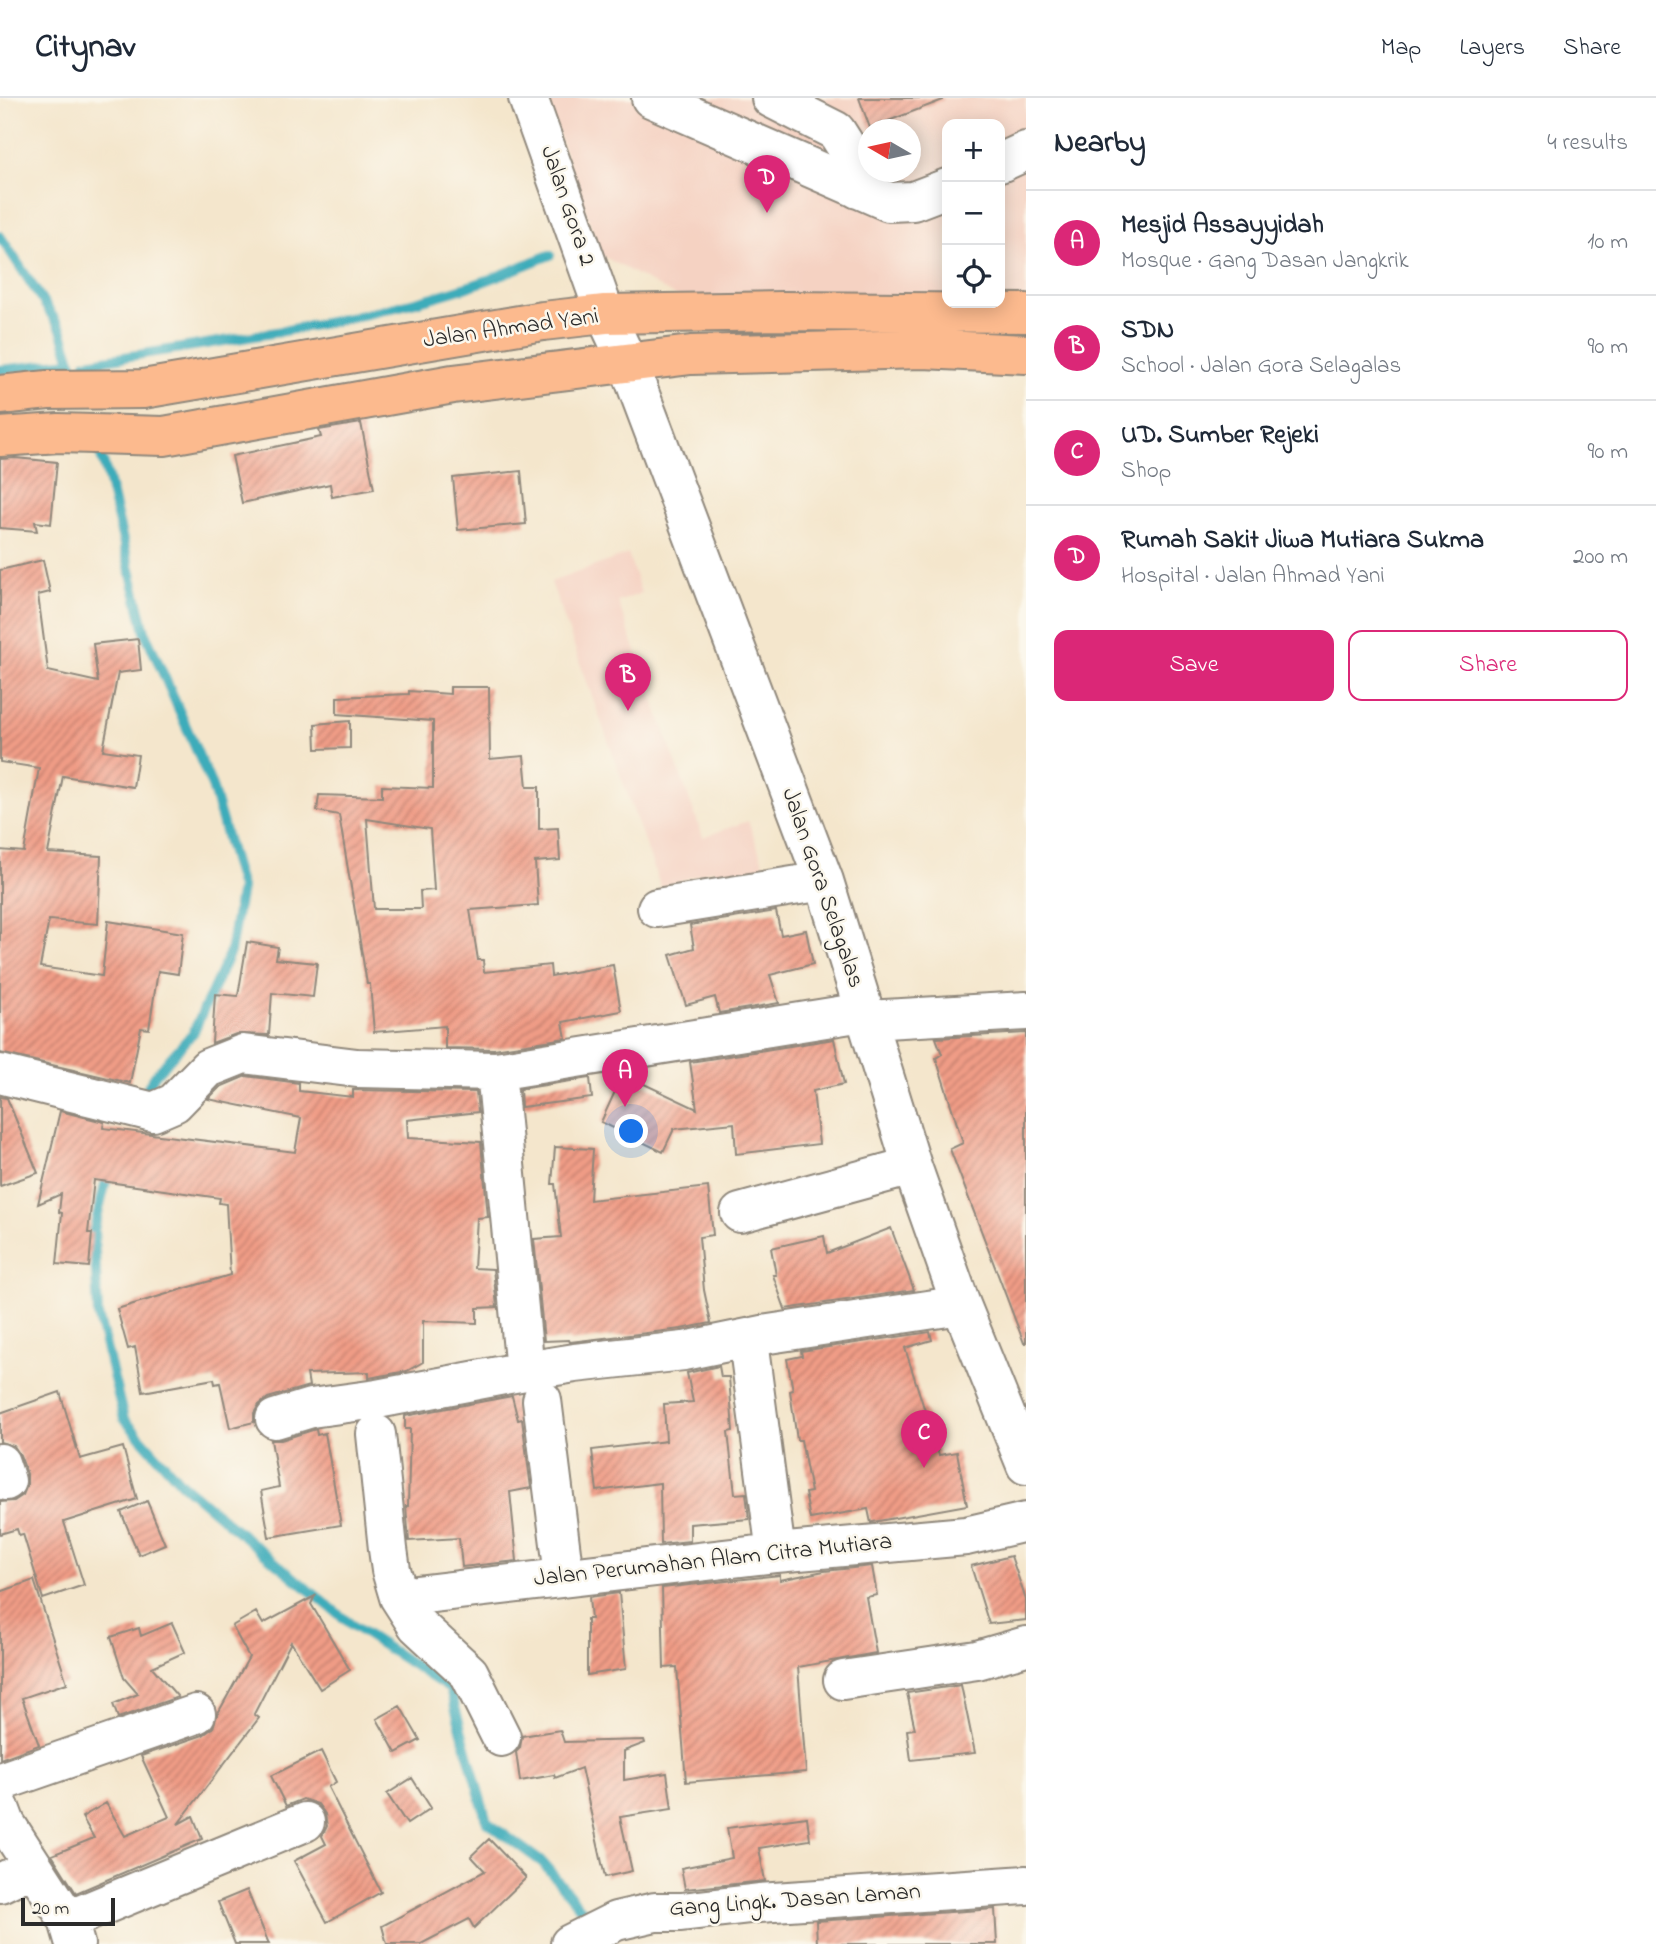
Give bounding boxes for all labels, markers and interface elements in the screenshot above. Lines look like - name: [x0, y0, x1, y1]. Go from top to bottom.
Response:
- text: Citynav: [35, 24, 135, 72]
- text: Map: [1381, 31, 1421, 66]
- text: Layers: [1459, 31, 1525, 66]
- text: Share: [1563, 31, 1621, 66]
- north arrow: [858, 119, 921, 182]
- map controls: [942, 119, 1005, 308]
- button: +: [942, 119, 1005, 182]
- text: Nearby: [1054, 122, 1146, 166]
- text: 4 results: [1547, 127, 1628, 160]
- street label: Jalan Gora 2: [530, 141, 604, 271]
- pin: D: [744, 155, 790, 213]
- button: −: [942, 182, 1005, 245]
- text: Mesjid Assayyidah: [1121, 207, 1324, 245]
- text: A: [1070, 226, 1084, 259]
- text: 10 m: [1587, 226, 1628, 259]
- button: locate: [942, 245, 1005, 308]
- text: Mosque · Gang Dasan Jangkrik: [1121, 245, 1409, 278]
- street label: Jalan Ahmad Yani: [421, 299, 601, 359]
- text: SDN: [1121, 312, 1174, 350]
- text: B: [1069, 331, 1085, 364]
- text: 90 m: [1588, 331, 1628, 364]
- text: School · Jalan Gora Selagalas: [1121, 350, 1401, 383]
- text: UD. Sumber Rejeki: [1121, 417, 1319, 455]
- text: C: [1071, 436, 1083, 469]
- text: 90 m: [1588, 436, 1628, 469]
- text: Shop: [1121, 455, 1171, 488]
- text: Rumah Sakit Jiwa Mutiara Sukma: [1121, 522, 1484, 560]
- text: D: [1069, 541, 1085, 574]
- text: 200 m: [1573, 541, 1628, 574]
- text: Hospital · Jalan Ahmad Yani: [1121, 560, 1385, 593]
- button: Save: [1054, 630, 1334, 701]
- button: Share: [1348, 630, 1628, 701]
- pin: B: [605, 653, 651, 711]
- street label: Jalan Gora Selagalas: [771, 783, 873, 993]
- pin: A: [602, 1049, 648, 1107]
- your location: [614, 1114, 648, 1148]
- pin: C: [901, 1410, 947, 1468]
- street label: Jalan Perumahan Alam Citra Mutiara: [532, 1525, 894, 1597]
- street label: Gang Lingk. Dasan Laman: [668, 1875, 922, 1927]
- scale bar: [21, 1895, 116, 1927]
- text: 20 m: [32, 1896, 69, 1923]

